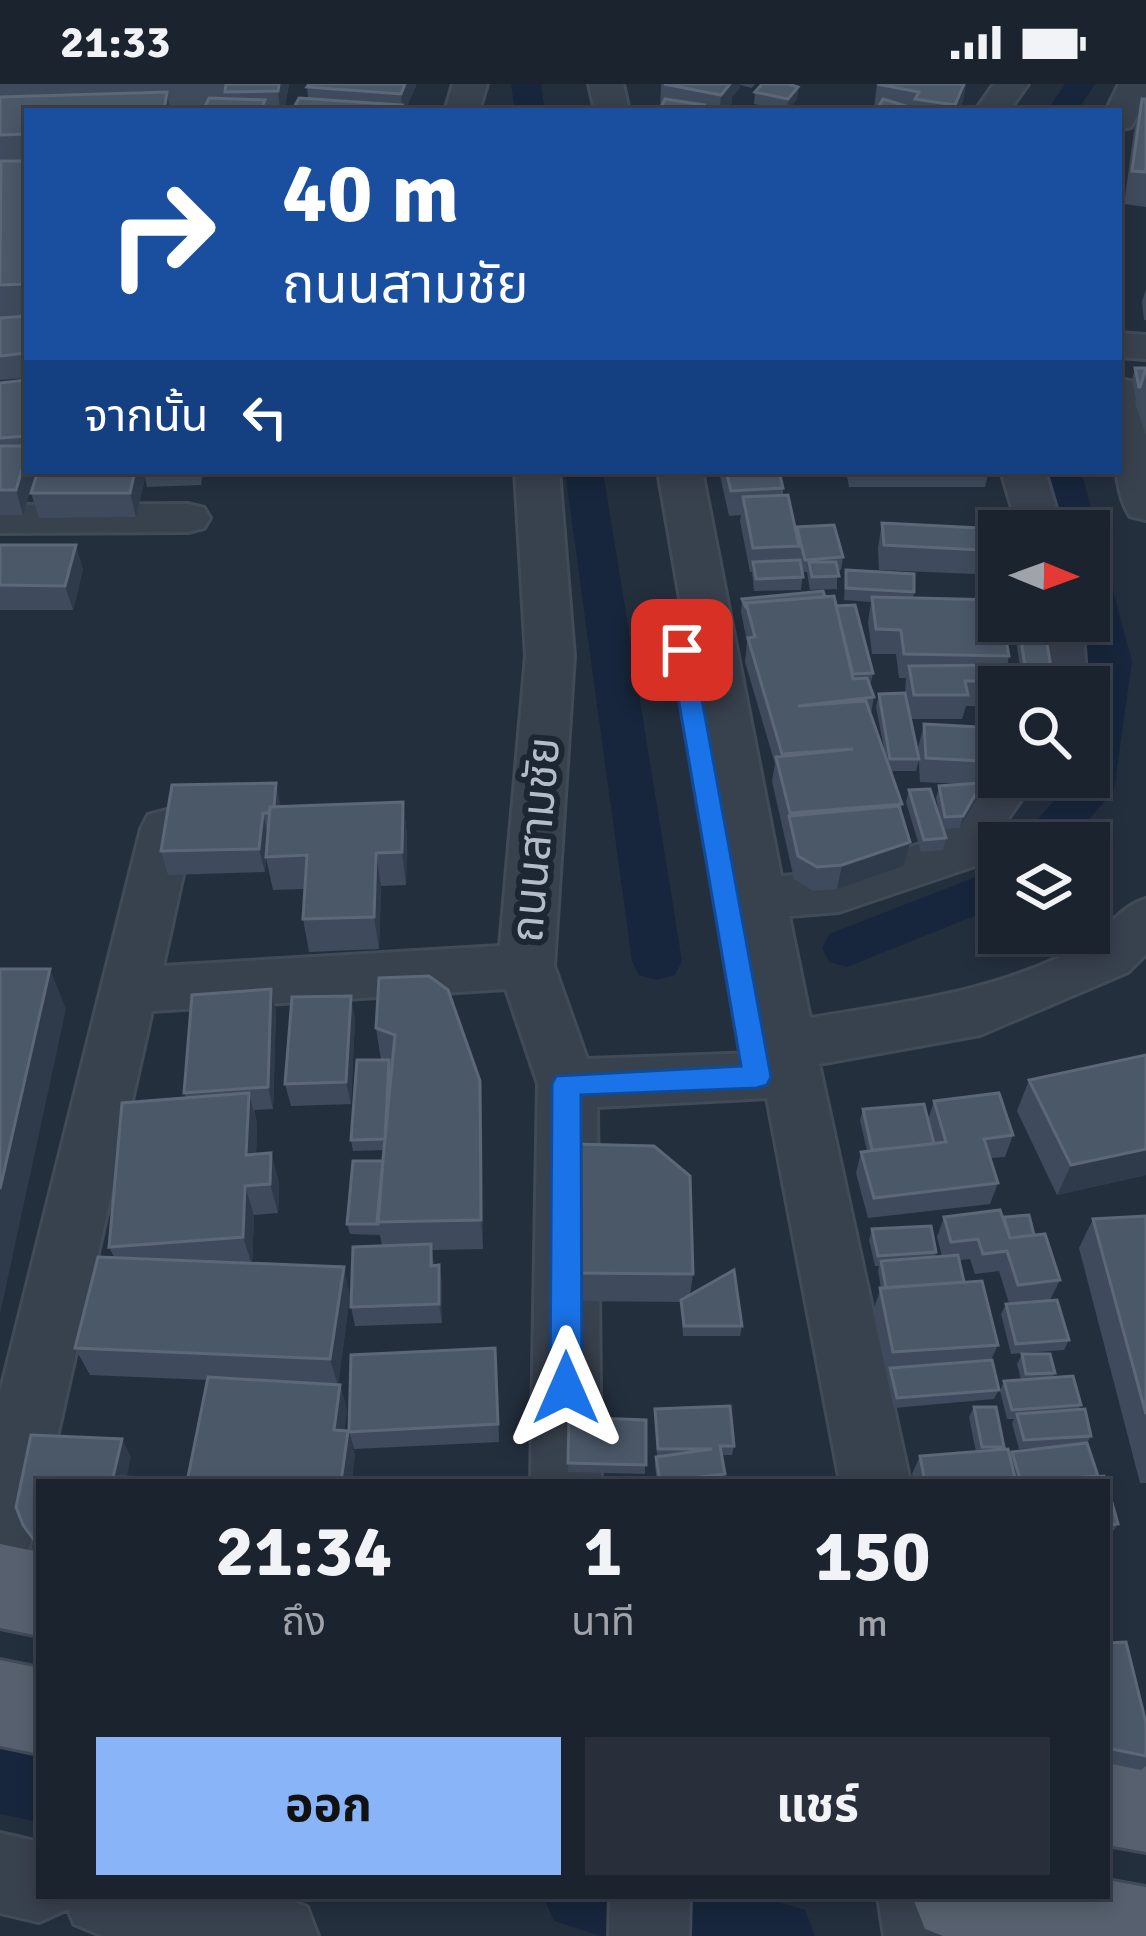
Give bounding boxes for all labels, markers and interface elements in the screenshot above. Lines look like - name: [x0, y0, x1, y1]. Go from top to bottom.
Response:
- text: 21:33: [60, 15, 170, 70]
- text: 40 m: [282, 142, 459, 246]
- icon: right: [84, 156, 240, 312]
- text: ถนนสามชัย: [282, 251, 528, 318]
- icon: left: [232, 384, 298, 450]
- text: จากนั้น: [84, 389, 208, 444]
- north arrow: [978, 510, 1110, 642]
- map controls: [978, 510, 1110, 954]
- pin: [631, 599, 733, 701]
- icon: arrive: [649, 617, 715, 683]
- button: search: [978, 666, 1110, 798]
- street label: ถนนสามชัย: [500, 735, 572, 945]
- button: layers: [978, 822, 1110, 954]
- position arrow: [503, 1325, 629, 1451]
- text: 21:34: [215, 1507, 392, 1596]
- text: 1: [584, 1507, 622, 1596]
- text: 150: [814, 1512, 931, 1601]
- text: ถึง: [281, 1598, 326, 1646]
- text: นาที: [571, 1598, 635, 1646]
- text: m: [857, 1599, 888, 1647]
- button: ออก: [96, 1737, 561, 1875]
- button: แชร์: [585, 1737, 1050, 1875]

